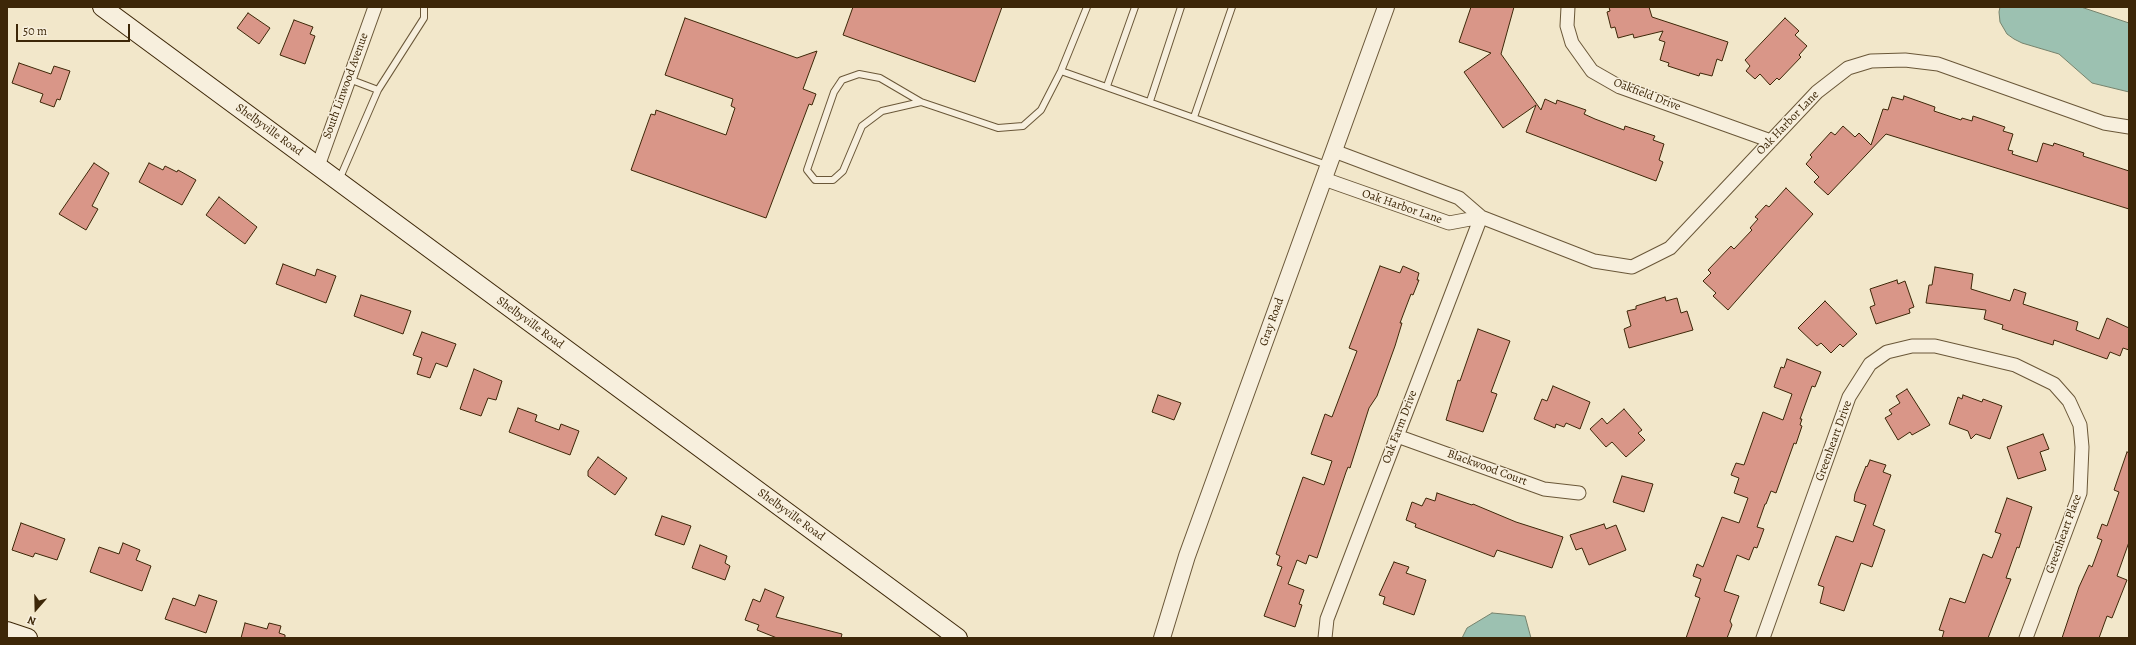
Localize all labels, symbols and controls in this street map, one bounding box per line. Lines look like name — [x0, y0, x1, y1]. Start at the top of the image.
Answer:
scale bar — [18, 16, 132, 42]
text: 50 m — [23, 23, 47, 39]
street label: South Linwood Avenue — [320, 31, 372, 141]
street label: Oakfield Drive — [1611, 76, 1683, 114]
street label: Oak Harbor Lane — [1754, 88, 1822, 158]
street label: Shelbyville Road — [233, 101, 305, 159]
street label: Oak Harbor Lane — [1360, 187, 1444, 227]
street label: Shelbyville Road — [494, 294, 566, 352]
street label: Gray Road — [1257, 296, 1287, 348]
street label: Oak Farm Drive — [1379, 388, 1421, 466]
street label: Greenheart Drive — [1813, 399, 1855, 483]
street label: Blackwood Court — [1445, 447, 1529, 489]
street label: Shelbyville Road — [755, 486, 827, 544]
street label: Greenheart Place — [2043, 492, 2085, 576]
north arrow — [16, 589, 56, 629]
text: N — [25, 612, 38, 629]

